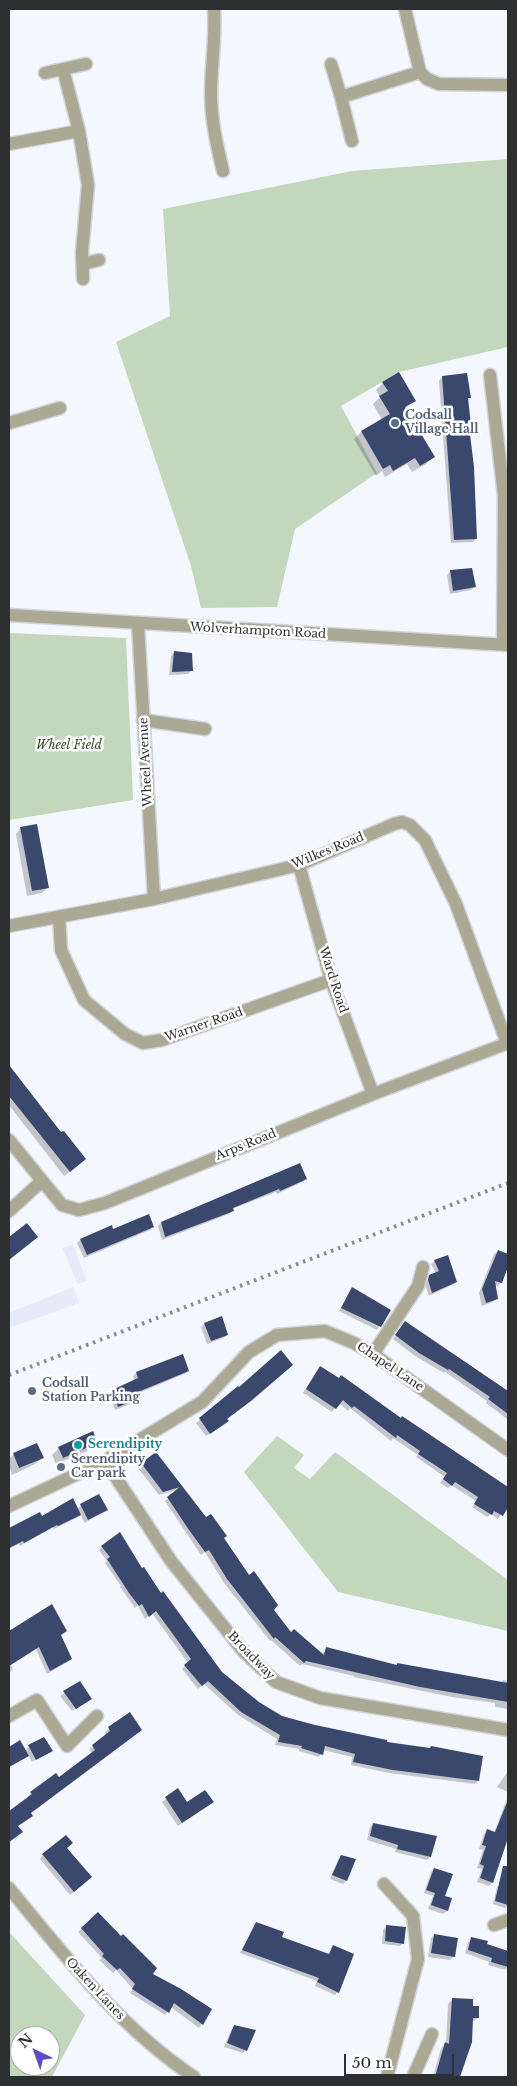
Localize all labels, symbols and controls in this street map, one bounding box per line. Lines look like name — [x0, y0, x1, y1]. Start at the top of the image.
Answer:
place label: Codsall Village Hall — [405, 409, 478, 437]
marker: Codsall Village Hall — [389, 417, 401, 429]
street label: Wolverhampton Road — [189, 620, 327, 642]
street label: Wheel Avenue — [136, 717, 156, 807]
park label: Wheel Field — [36, 739, 102, 753]
street label: Wilkes Road — [290, 830, 366, 872]
street label: Ward Road — [316, 945, 350, 1015]
street label: Warner Road — [163, 1005, 245, 1045]
street label: Arps Road — [214, 1126, 278, 1164]
street label: Chapel Lane — [354, 1339, 426, 1395]
place label: Codsall Station Parking — [42, 1377, 140, 1405]
marker: Codsall Station Parking — [26, 1385, 38, 1397]
place label: Serendipity — [88, 1438, 162, 1452]
marker: Serendipity — [72, 1439, 84, 1451]
place label: Serendipity Car park — [71, 1453, 145, 1481]
marker: Serendipity Car park — [55, 1461, 67, 1473]
street label: Broadway — [224, 1629, 278, 1683]
street label: Oaken Lanes — [63, 1955, 127, 2023]
north arrow — [10, 2026, 60, 2076]
text: N — [15, 2030, 37, 2052]
scale bar — [347, 2044, 457, 2076]
text: 50 m — [352, 2053, 392, 2072]

